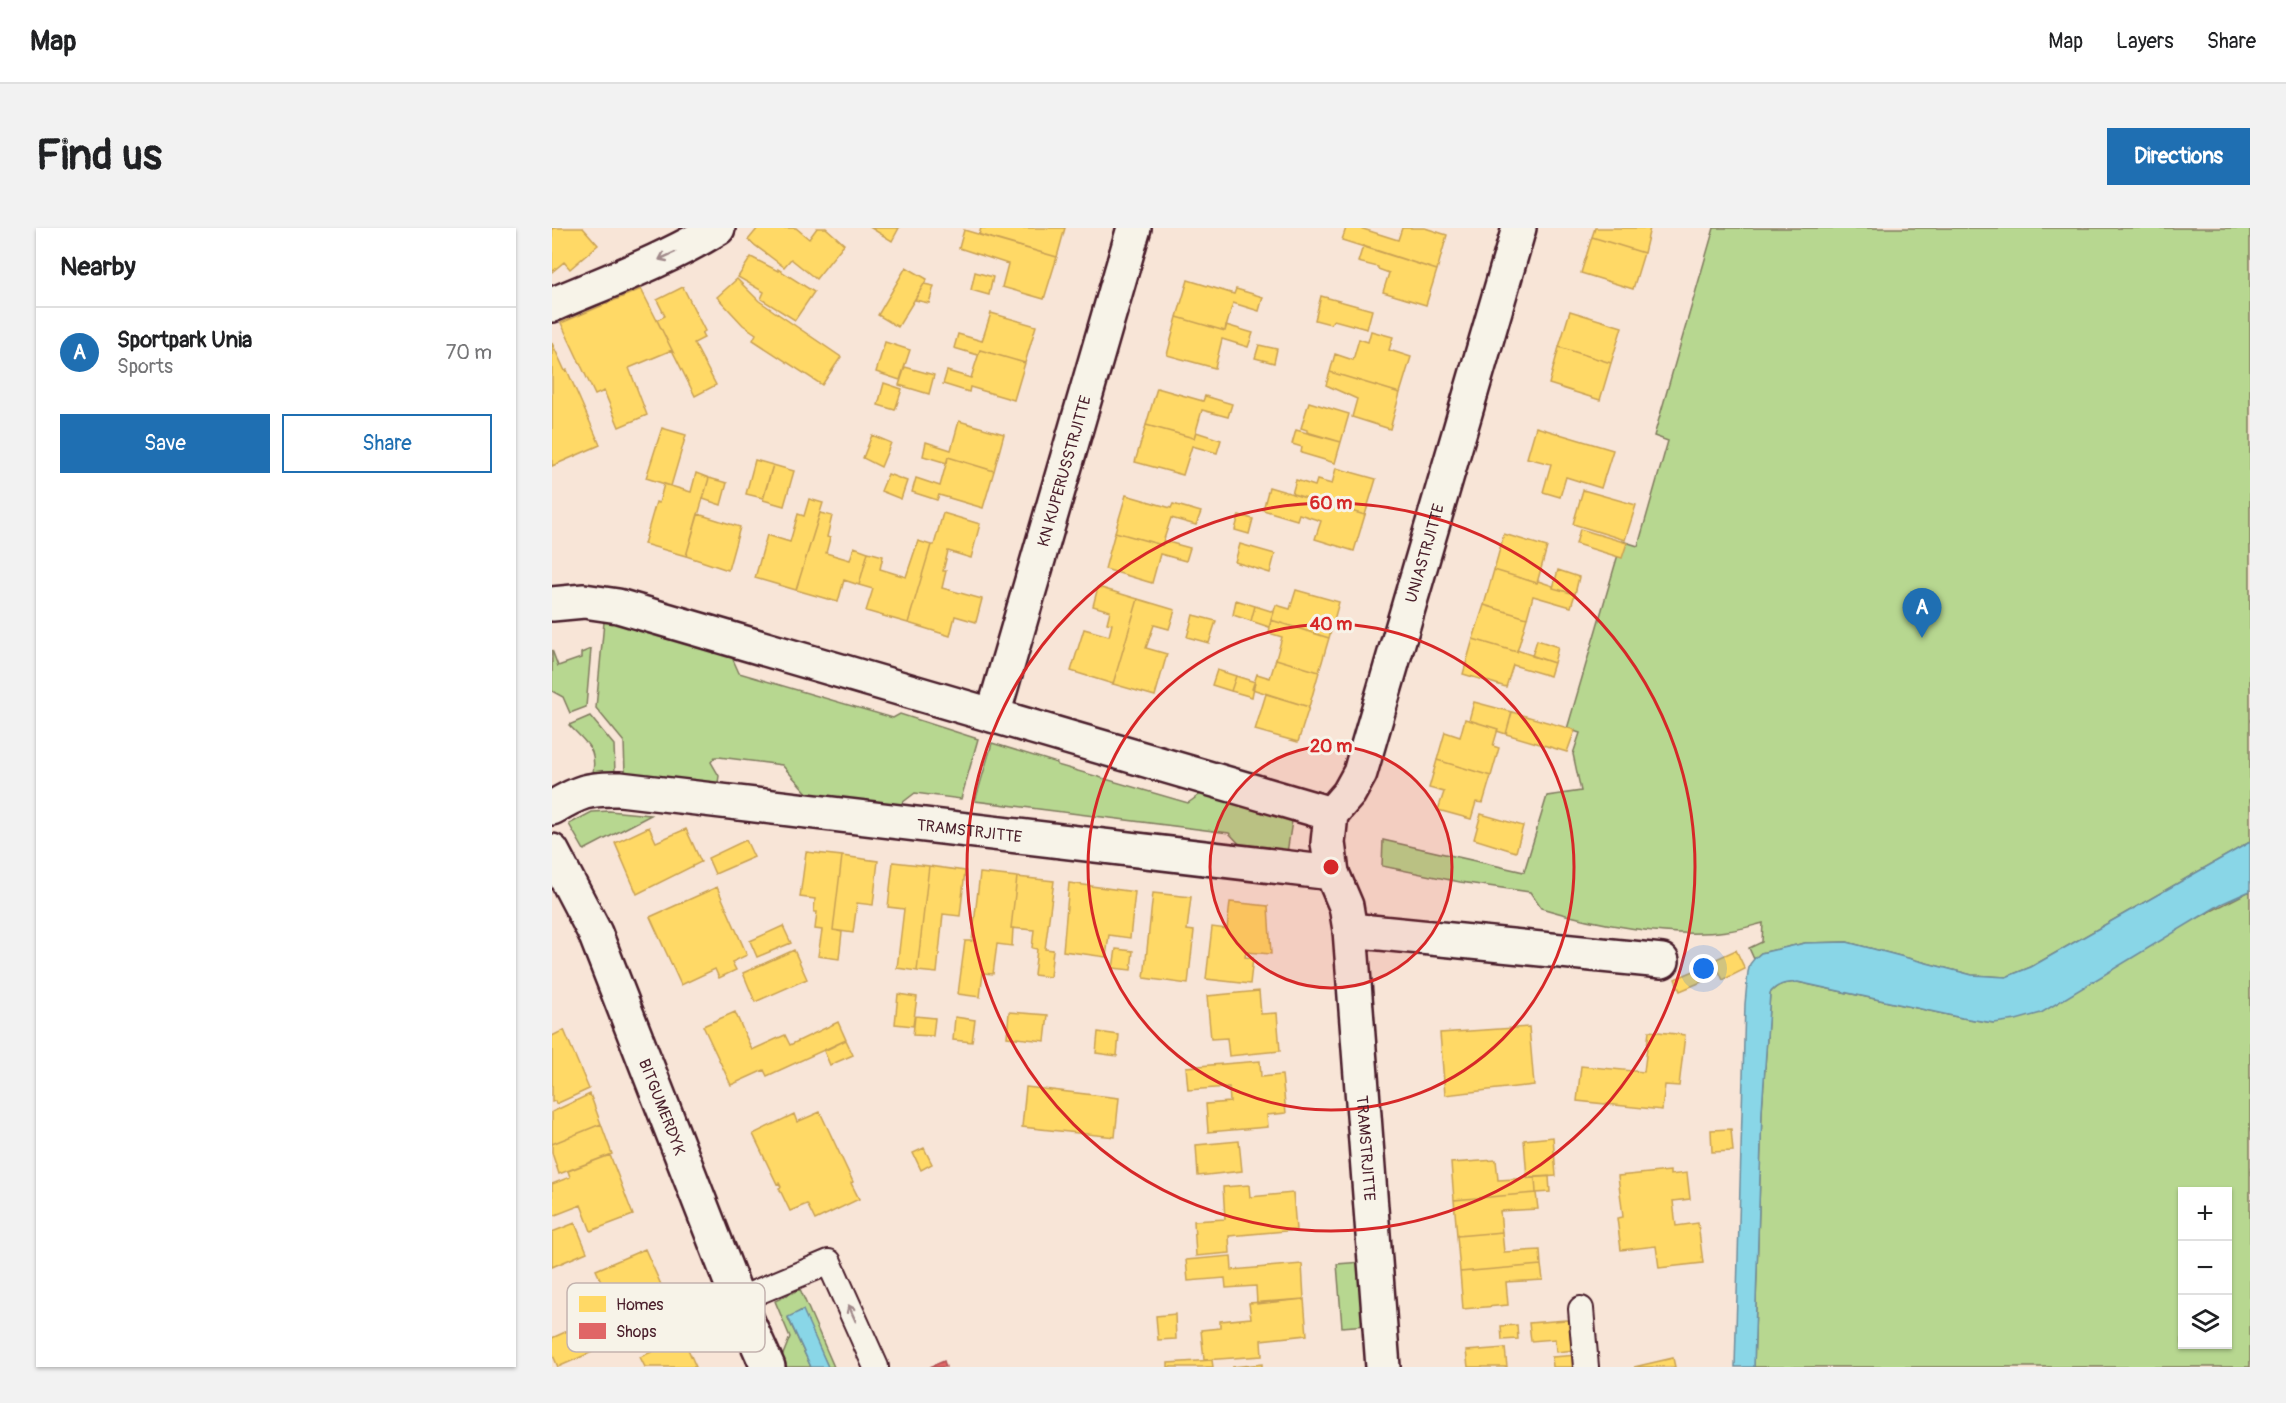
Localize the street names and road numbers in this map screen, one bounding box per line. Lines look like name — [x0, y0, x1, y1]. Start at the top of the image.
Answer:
street label: KN KUPERUSSTRJITTE — [1033, 393, 1096, 549]
street label: UNIASTRJITTE — [1401, 502, 1449, 605]
street label: TRAMSTRJITTE — [916, 815, 1023, 847]
street label: BITGUMERDYK — [634, 1056, 690, 1158]
street label: TRAMSTRJITTE — [1352, 1095, 1379, 1202]

